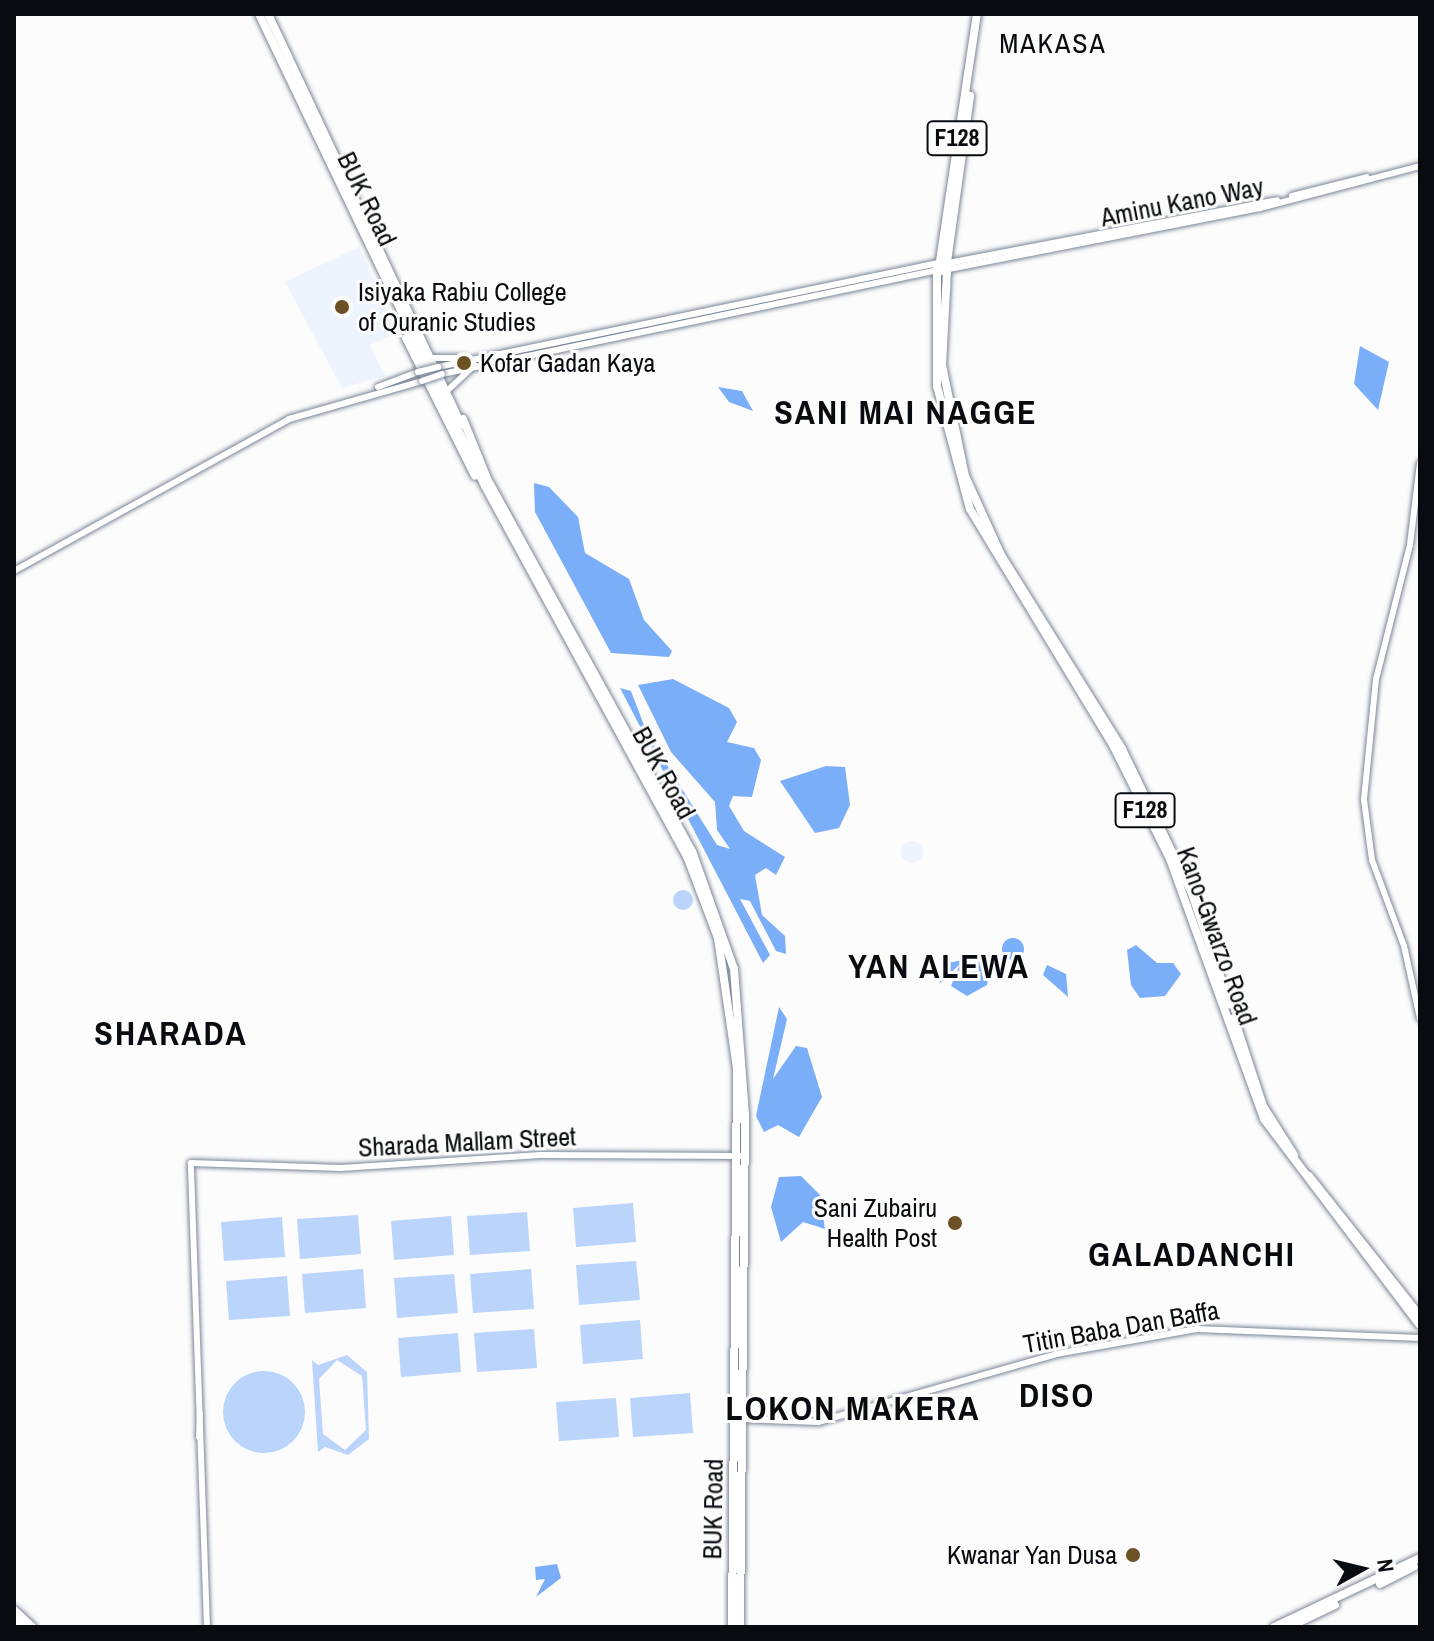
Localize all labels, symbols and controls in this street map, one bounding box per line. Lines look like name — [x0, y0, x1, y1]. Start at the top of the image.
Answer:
district label: MAKASA — [999, 26, 1107, 60]
road number: F128 — [925, 118, 989, 158]
street label: BUK Road — [331, 147, 403, 251]
street label: Aminu Kano Way — [1098, 171, 1266, 233]
place label: Isiyaka Rabiu College of Quranic Studies — [358, 276, 567, 338]
marker: Isiyaka Rabiu College of Quranic Studies — [333, 298, 351, 316]
place label: Kofar Gadan Kaya — [480, 347, 655, 379]
marker: Kofar Gadan Kaya — [455, 354, 473, 372]
district label: SANI MAI NAGGE — [774, 393, 1038, 433]
street label: BUK Road — [626, 721, 702, 825]
road number: F128 — [1113, 790, 1177, 830]
street label: Kano-Gwarzo Road — [1170, 843, 1264, 1029]
district label: YAN ALEWA — [848, 947, 1030, 987]
district label: SHARADA — [94, 1014, 248, 1054]
street label: Sharada Mallam Street — [357, 1121, 577, 1163]
place label: Sani Zubairu Health Post — [814, 1192, 937, 1254]
marker: Sani Zubairu Health Post — [944, 1212, 966, 1234]
district label: GALADANCHI — [1088, 1235, 1296, 1275]
street label: Titin Baba Dan Baffa — [1021, 1294, 1221, 1360]
district label: DISO — [1019, 1376, 1095, 1416]
district label: LOKON MAKERA — [726, 1389, 980, 1429]
street label: BUK Road — [697, 1458, 729, 1560]
north arrow — [1322, 1529, 1402, 1609]
place label: Kwanar Yan Dusa — [947, 1539, 1117, 1571]
marker: Kwanar Yan Dusa — [1124, 1546, 1142, 1564]
text: N — [1370, 1557, 1402, 1574]

